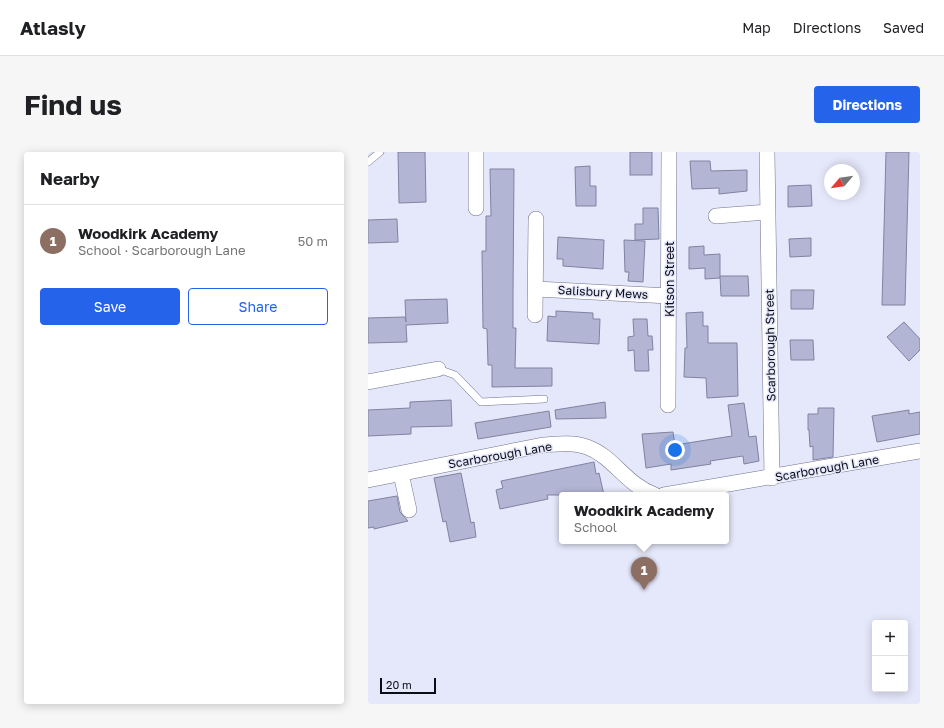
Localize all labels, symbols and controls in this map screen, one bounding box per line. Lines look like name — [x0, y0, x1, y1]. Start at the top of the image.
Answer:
text: Atlasly — [20, 16, 86, 39]
text: Map — [742, 19, 771, 36]
text: Directions — [793, 19, 861, 36]
text: Saved — [883, 19, 924, 36]
button: Directions — [814, 86, 920, 123]
text: Find us — [24, 88, 122, 121]
north arrow — [824, 164, 860, 200]
text: Nearby — [40, 168, 100, 189]
text: Woodkirk Academy — [78, 224, 218, 242]
text: 1 — [50, 233, 56, 249]
text: 50 m — [298, 233, 328, 249]
street label: Kitson Street — [662, 241, 677, 317]
text: School · Scarborough Lane — [78, 242, 245, 258]
street label: Salisbury Mews — [557, 282, 649, 302]
button: Save — [40, 288, 180, 325]
button: Share — [188, 288, 328, 325]
street label: Scarborough Street — [762, 288, 778, 401]
street label: Scarborough Lane — [447, 438, 553, 472]
your location — [665, 440, 685, 460]
street label: Scarborough Lane — [774, 451, 880, 485]
popup — [559, 492, 729, 544]
text: Woodkirk Academy — [574, 501, 714, 519]
text: School — [574, 519, 617, 535]
pin: 1 — [631, 557, 657, 590]
map controls — [872, 620, 908, 692]
button: + — [872, 620, 908, 656]
button: − — [872, 656, 908, 692]
scale bar — [380, 676, 436, 695]
text: 20 m — [386, 678, 412, 691]

